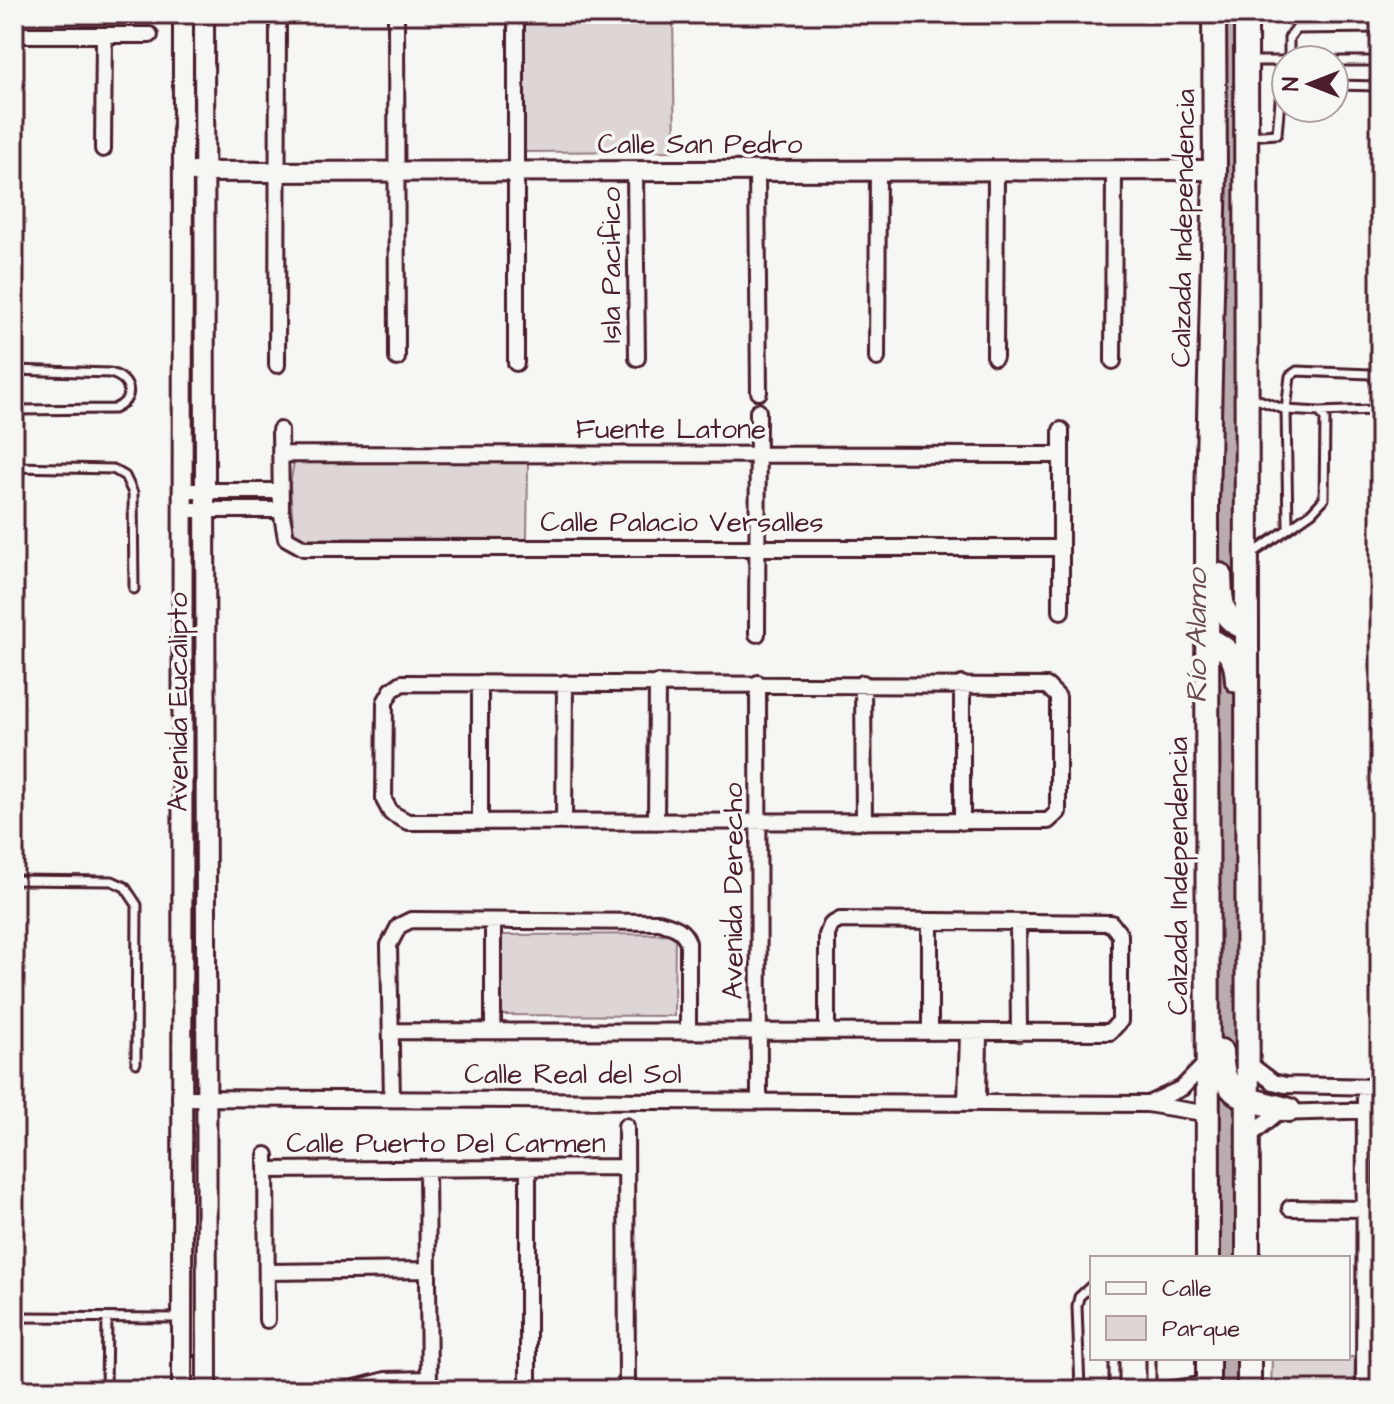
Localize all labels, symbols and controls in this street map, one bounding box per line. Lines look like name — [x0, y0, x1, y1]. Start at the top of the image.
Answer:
north arrow — [1270, 44, 1350, 124]
text: N — [1276, 77, 1307, 91]
street label: Calzada Independencia — [1162, 88, 1205, 368]
street label: Calle San Pedro — [597, 125, 803, 164]
street label: Isla Pacifico — [592, 186, 631, 343]
street label: Fuente Latone — [576, 410, 766, 449]
street label: Calle Palacio Versalles — [540, 503, 824, 542]
water label: Río Alamo — [1176, 567, 1218, 703]
street label: Avenida Eucalipto — [159, 592, 198, 812]
street label: Calzada Independencia — [1159, 737, 1198, 1015]
street label: Avenida Derecho — [714, 782, 753, 999]
street label: Calle Real del Sol — [464, 1055, 682, 1094]
street label: Calle Puerto Del Carmen — [286, 1124, 606, 1163]
legend — [1090, 1256, 1350, 1360]
text: Calle — [1162, 1272, 1212, 1306]
text: Parque — [1162, 1312, 1240, 1346]

